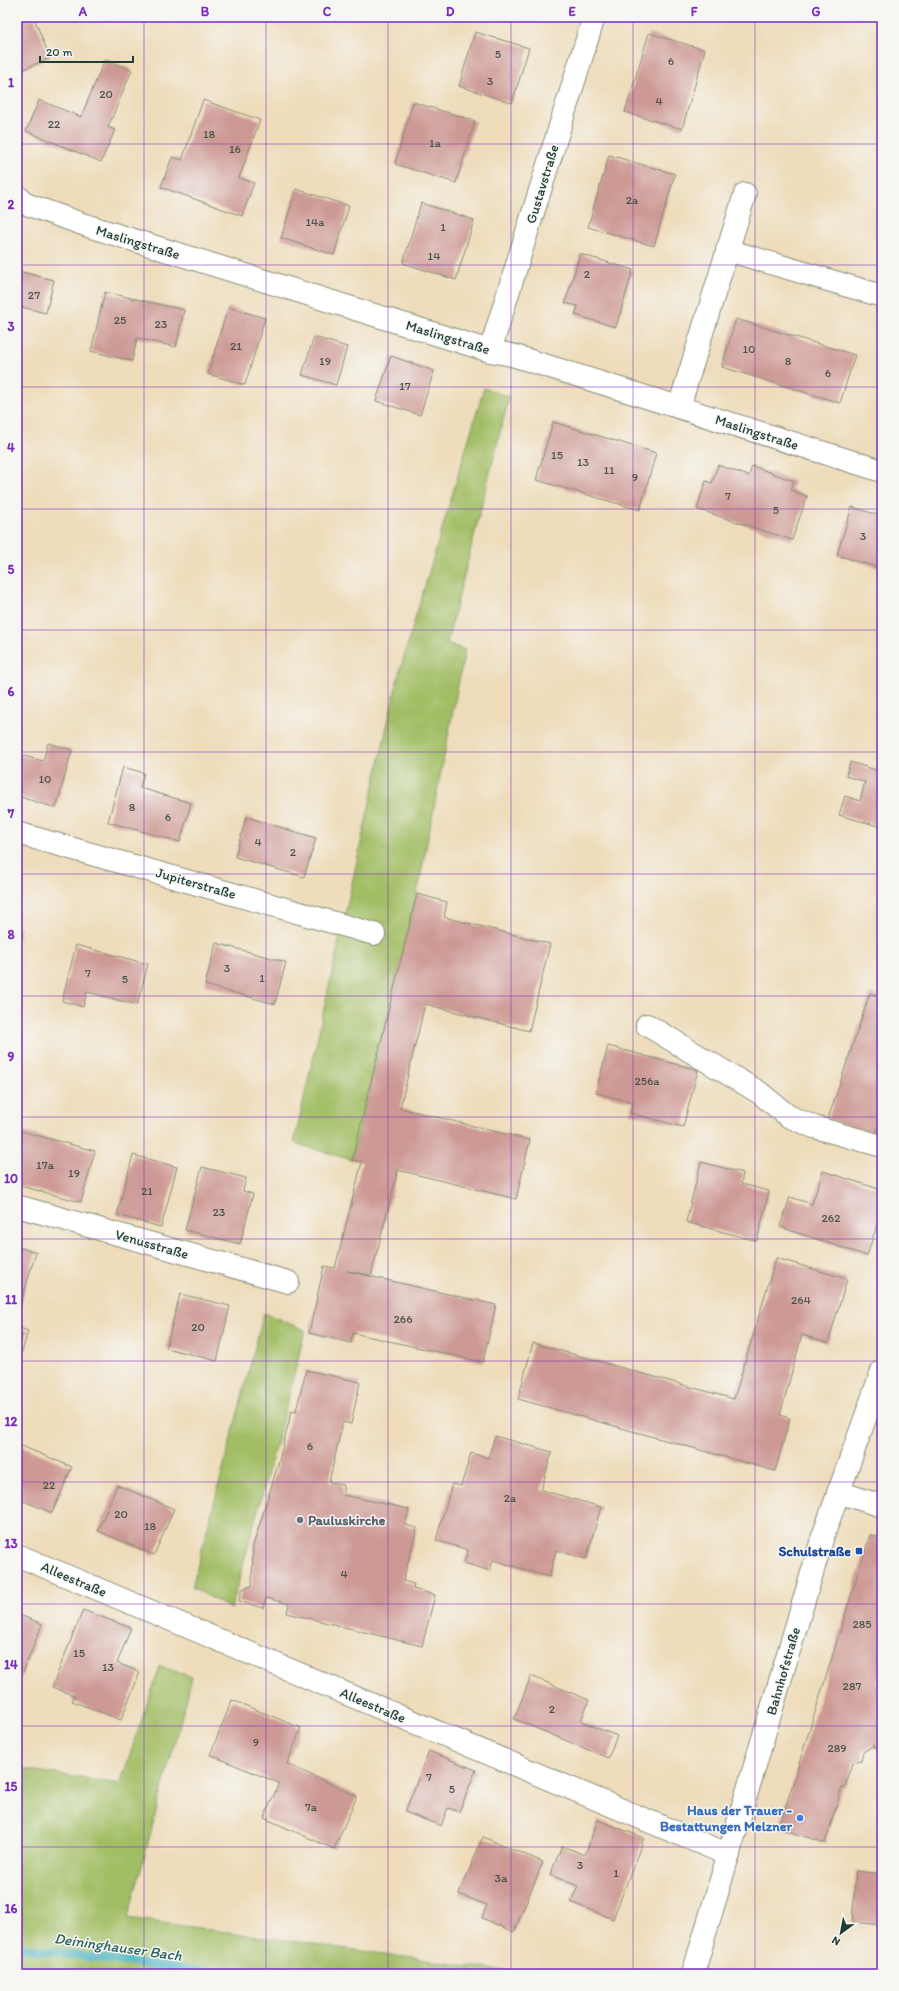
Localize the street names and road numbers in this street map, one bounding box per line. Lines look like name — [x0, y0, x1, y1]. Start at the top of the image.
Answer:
street label: Gustavstraße — [522, 142, 563, 226]
street label: Maslingstraße — [94, 222, 182, 263]
street label: Maslingstraße — [404, 317, 492, 358]
street label: Maslingstraße — [713, 411, 801, 454]
street label: Jupiterstraße — [154, 864, 238, 903]
street label: Venusstraße — [113, 1226, 191, 1263]
street label: Alleestraße — [38, 1558, 109, 1601]
street label: Bahnhofstraße — [763, 1625, 804, 1717]
street label: Alleestraße — [337, 1684, 408, 1727]

